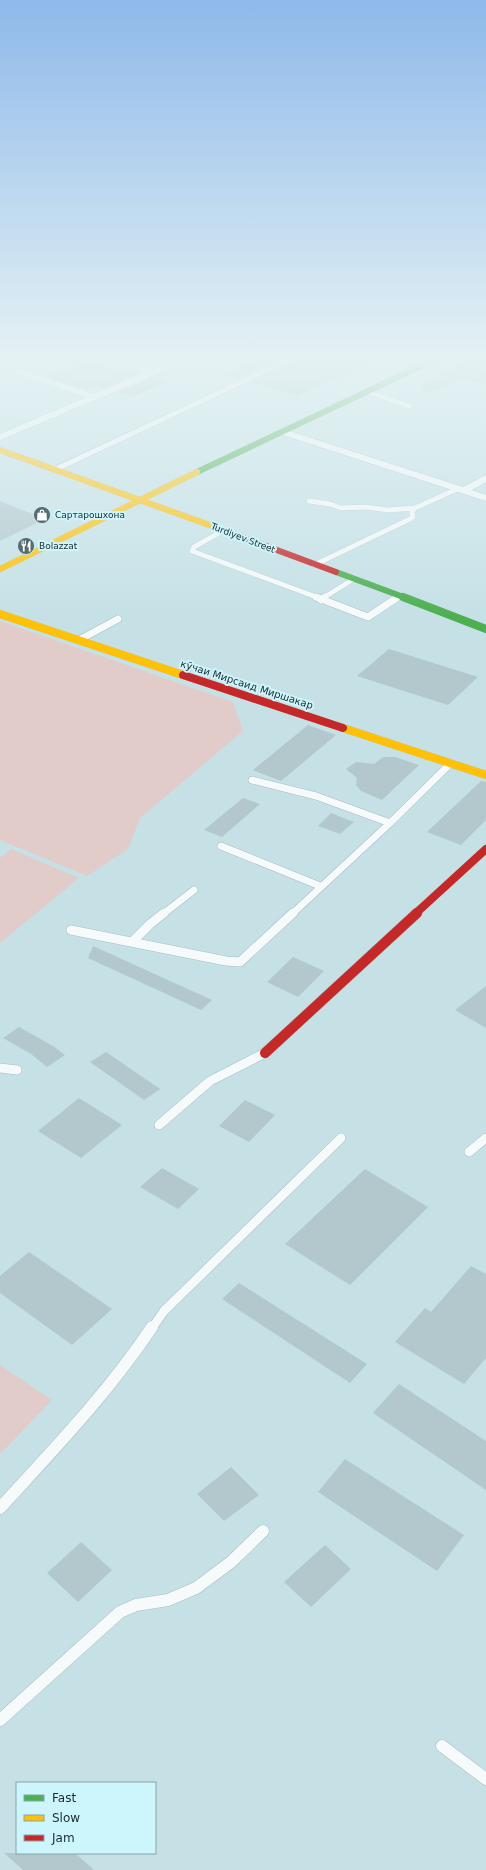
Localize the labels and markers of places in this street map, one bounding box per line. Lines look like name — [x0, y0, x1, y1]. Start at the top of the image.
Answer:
shop icon: Сартарошхона — [32, 505, 52, 525]
place label: Сартарошхона — [55, 510, 125, 520]
restaurant icon: Bolazzat — [16, 536, 36, 556]
place label: Bolazzat — [39, 541, 78, 551]

